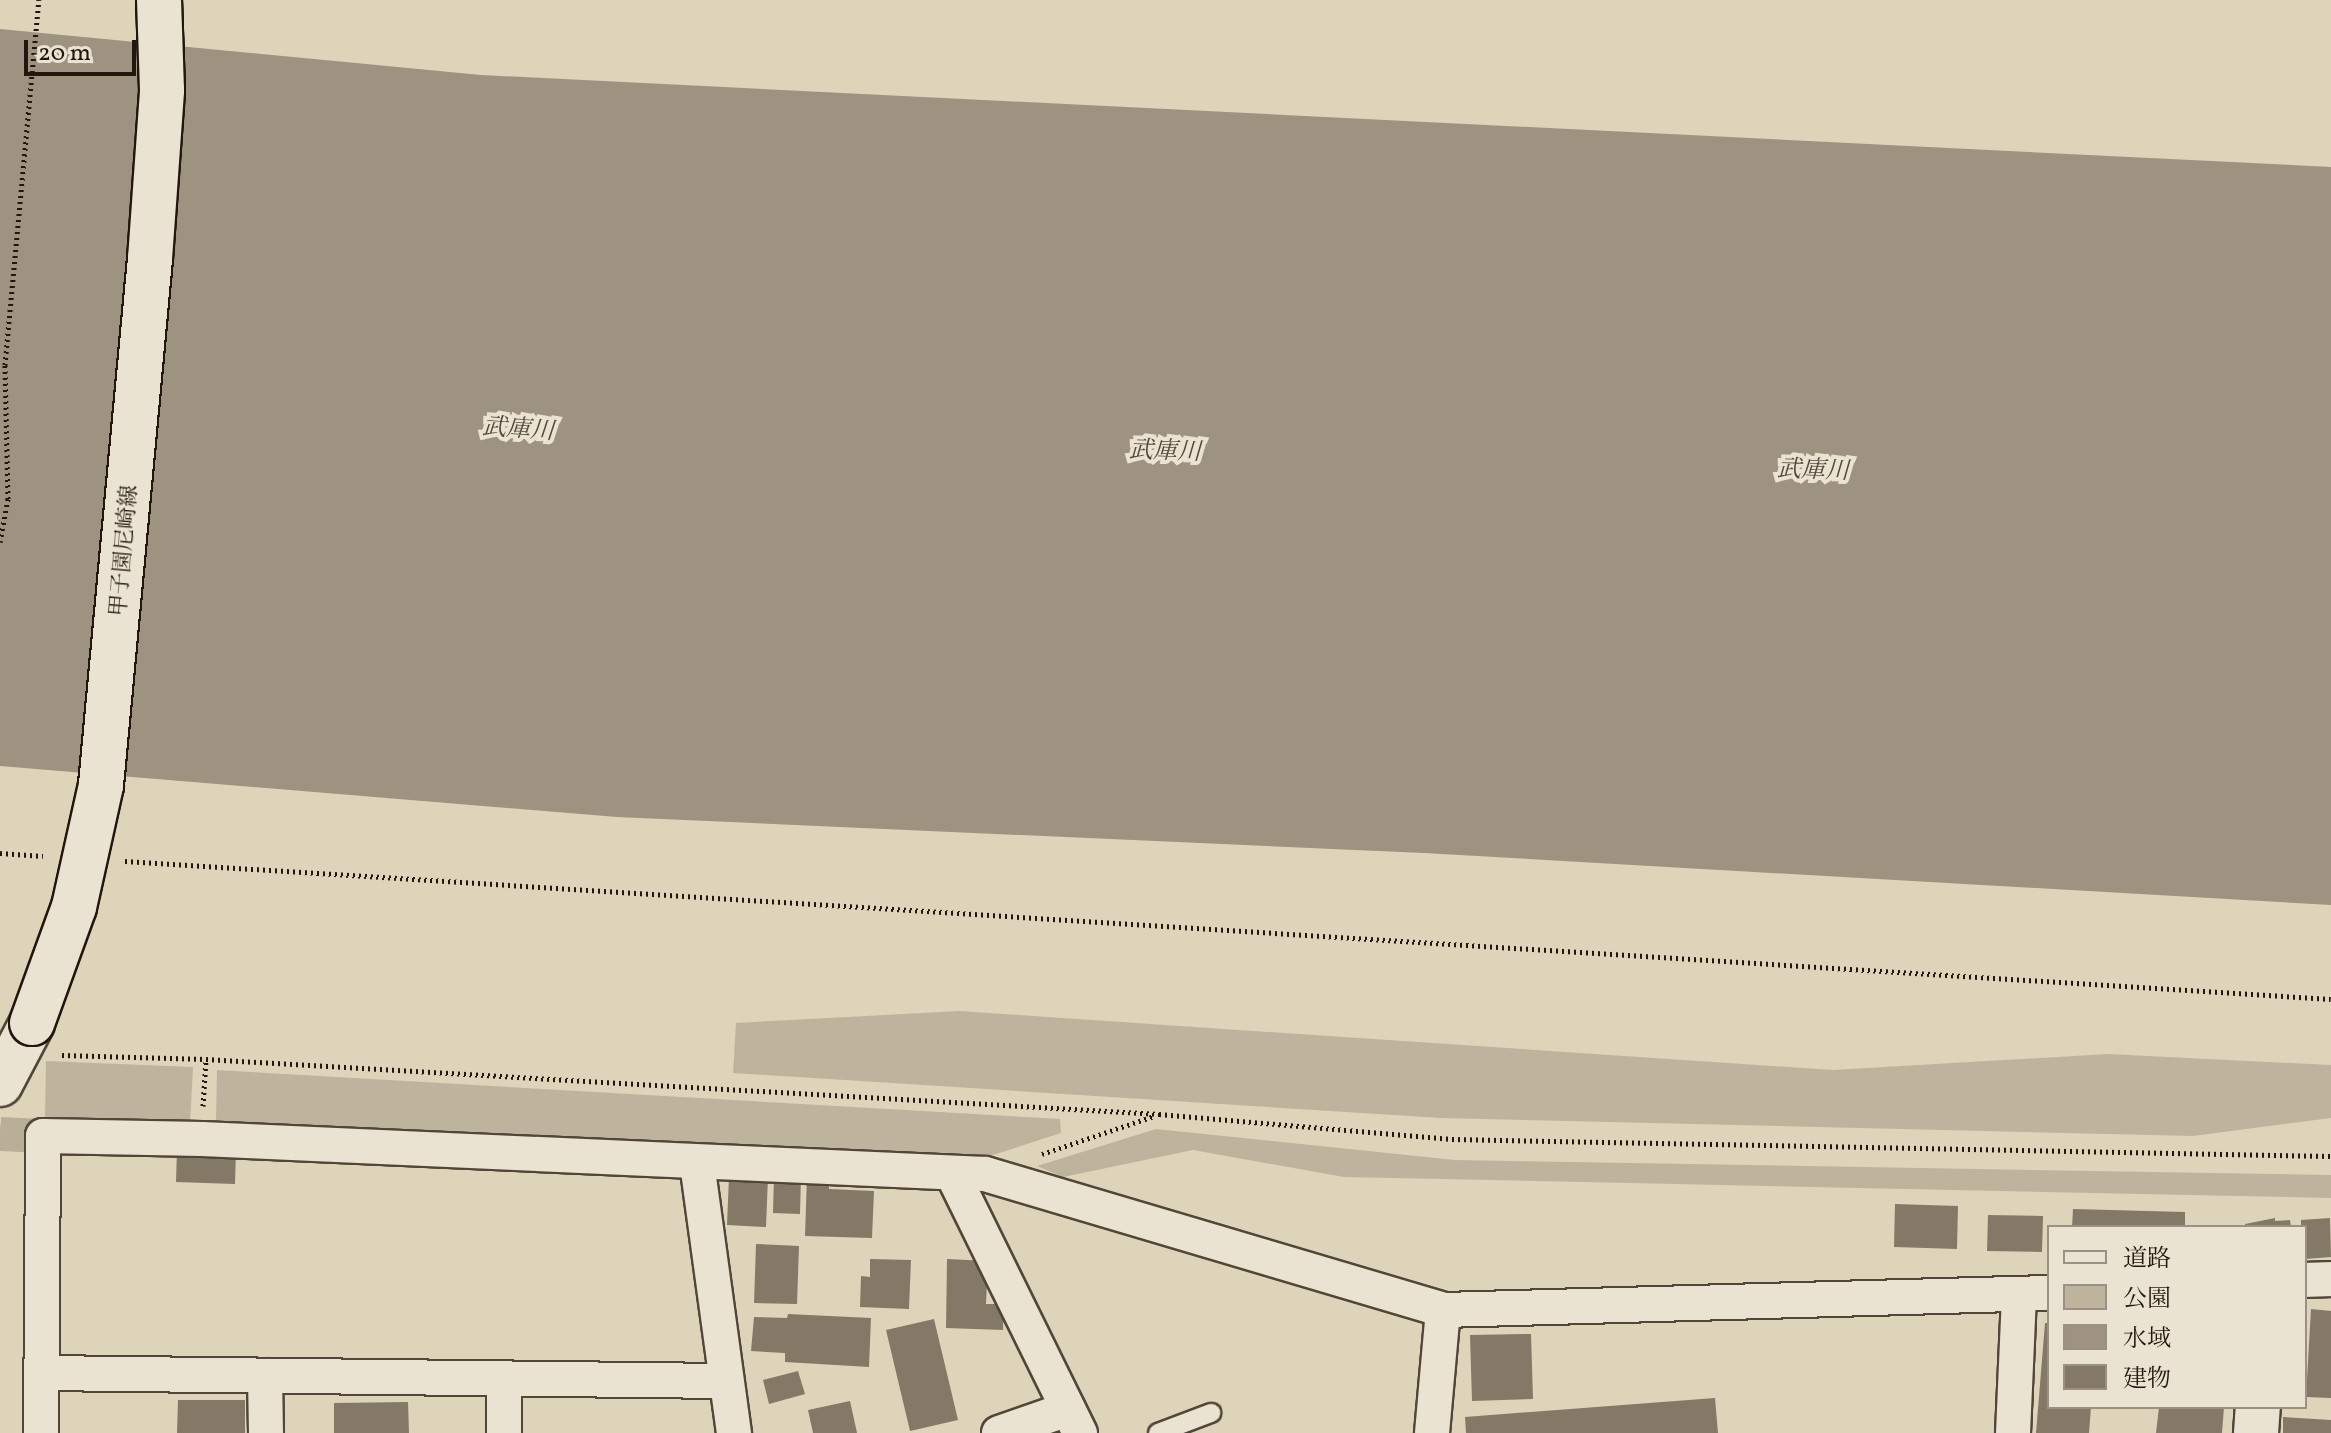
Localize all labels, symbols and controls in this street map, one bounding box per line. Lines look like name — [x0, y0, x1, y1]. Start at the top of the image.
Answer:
scale bar — [28, 24, 140, 74]
text: 20 m — [38, 37, 91, 71]
water label: 武庫川 — [481, 414, 555, 448]
water label: 武庫川 — [1129, 437, 1201, 469]
water label: 武庫川 — [1777, 456, 1849, 488]
street label: 甲子園尼崎線 — [106, 484, 144, 618]
legend — [2047, 1225, 2307, 1409]
text: 道路 — [2123, 1243, 2171, 1277]
text: 公園 — [2123, 1283, 2171, 1317]
text: 水域 — [2123, 1323, 2171, 1357]
text: 建物 — [2123, 1363, 2171, 1397]

